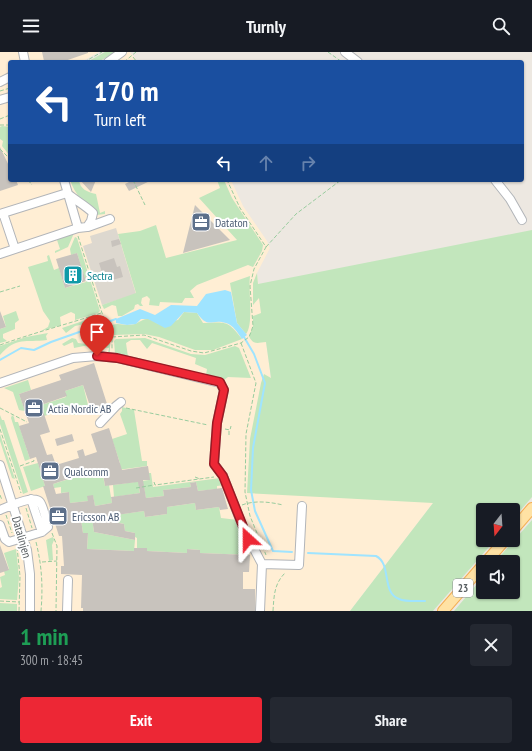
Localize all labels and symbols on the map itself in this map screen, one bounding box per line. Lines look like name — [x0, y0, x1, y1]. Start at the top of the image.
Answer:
office icon: Dataton — [190, 211, 212, 233]
place label: Dataton — [215, 215, 248, 230]
building icon: Sectra — [62, 264, 84, 286]
place label: Sectra — [87, 268, 113, 283]
pin — [80, 315, 114, 356]
office icon: Actia Nordic AB — [23, 397, 45, 419]
place label: Actia Nordic AB — [48, 401, 112, 416]
office icon: Qualcomm — [39, 460, 61, 482]
place label: Qualcomm — [64, 464, 108, 479]
north arrow — [476, 503, 520, 547]
office icon: Ericsson AB — [47, 505, 69, 527]
place label: Ericsson AB — [72, 509, 120, 524]
street label: Datalinjen — [9, 514, 35, 560]
position arrow — [227, 518, 269, 560]
road number: 23 — [453, 579, 473, 597]

